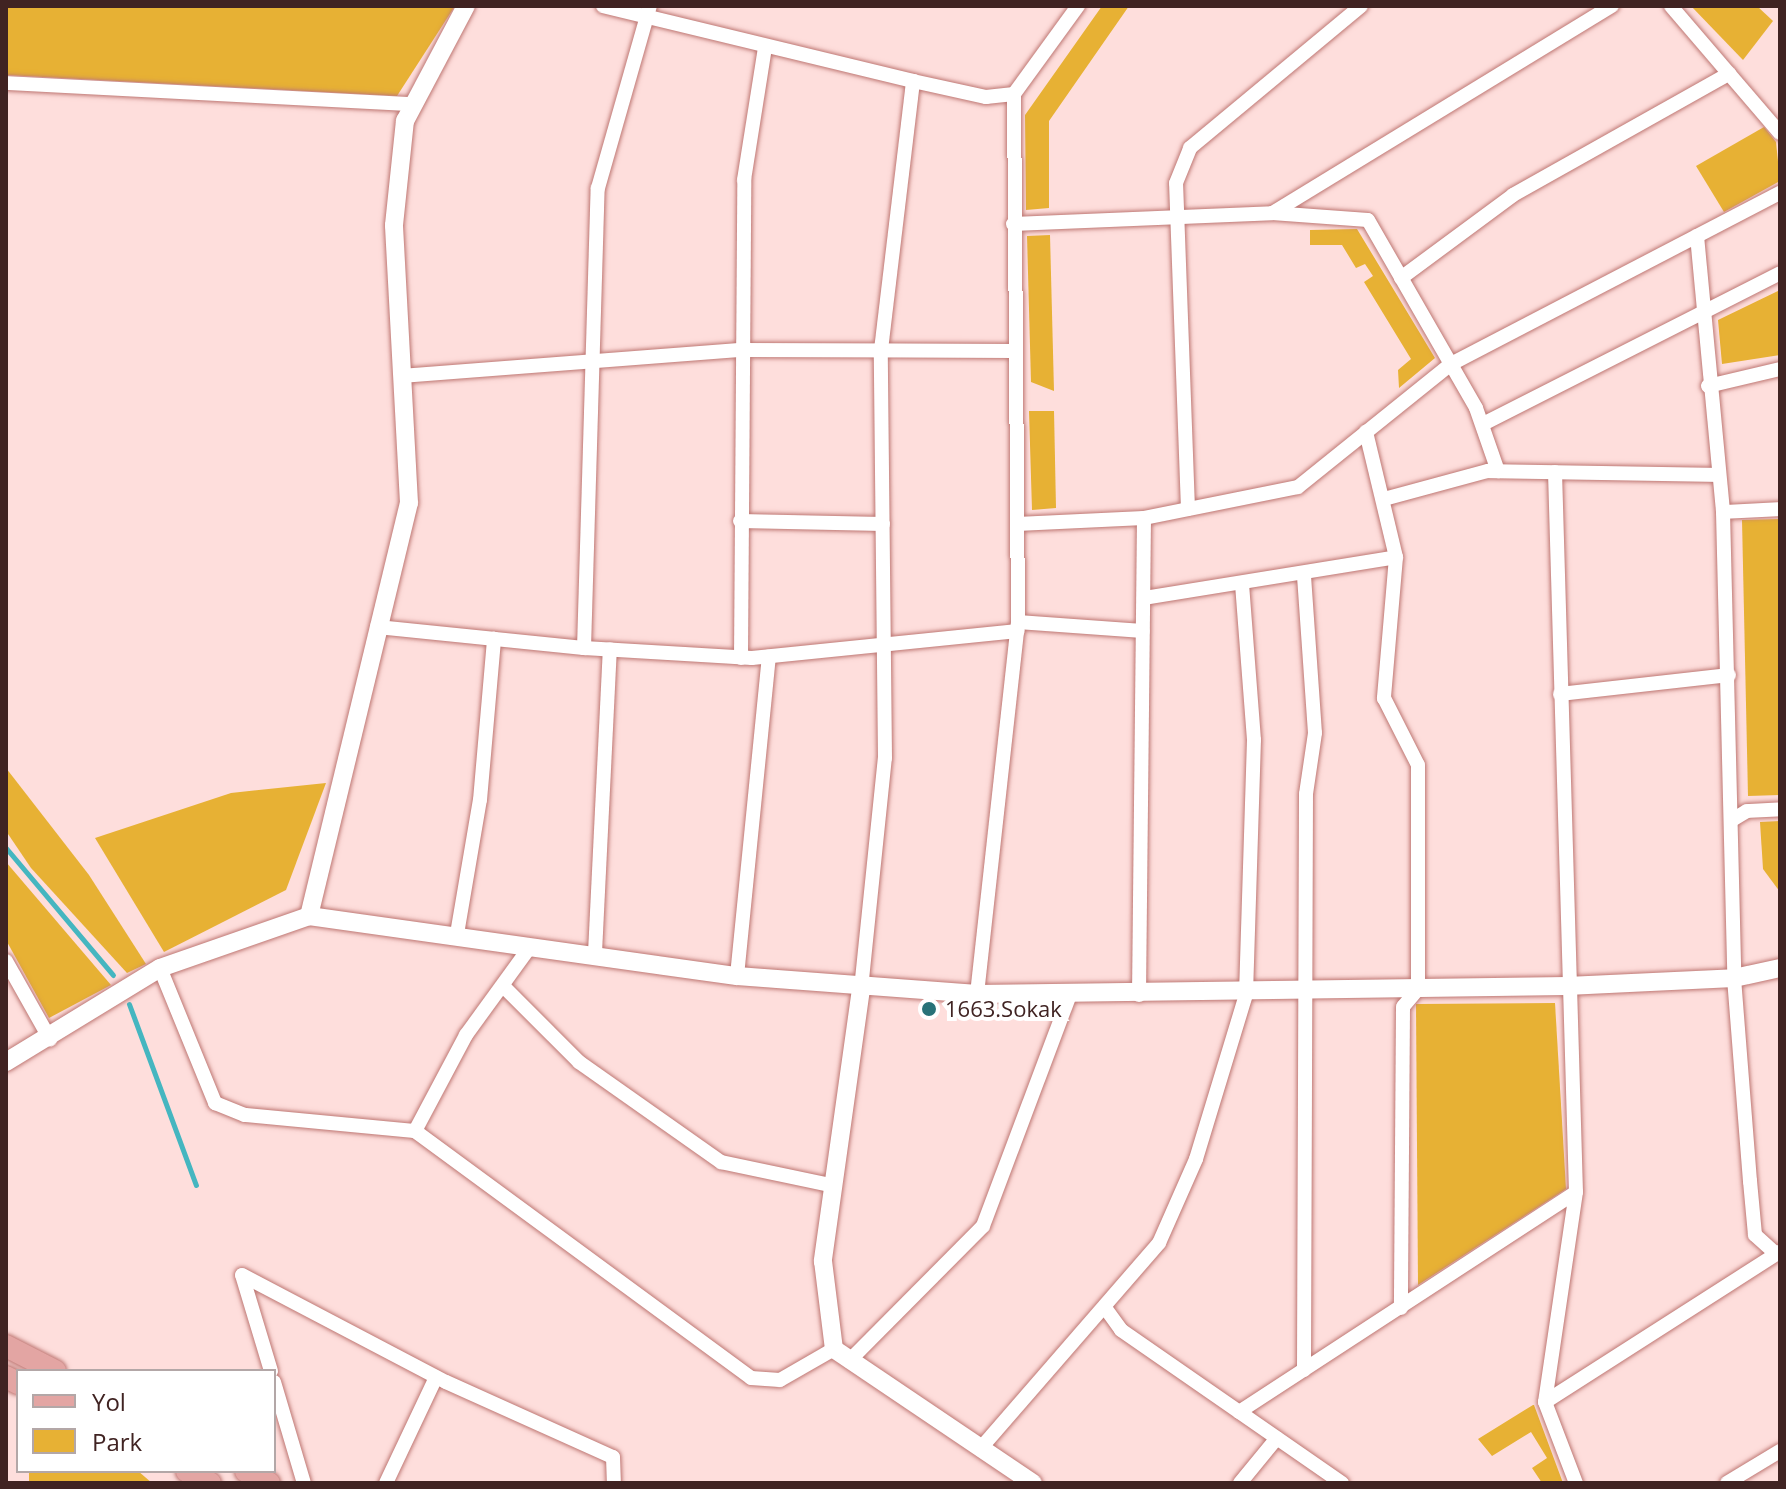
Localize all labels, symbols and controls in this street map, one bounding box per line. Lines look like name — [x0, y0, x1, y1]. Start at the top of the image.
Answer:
place label: 1663.Sokak — [945, 996, 1062, 1022]
marker: 1663.Sokak — [920, 1000, 938, 1018]
legend — [16, 1369, 276, 1473]
text: Yol — [92, 1385, 126, 1418]
text: Park — [92, 1425, 142, 1458]

